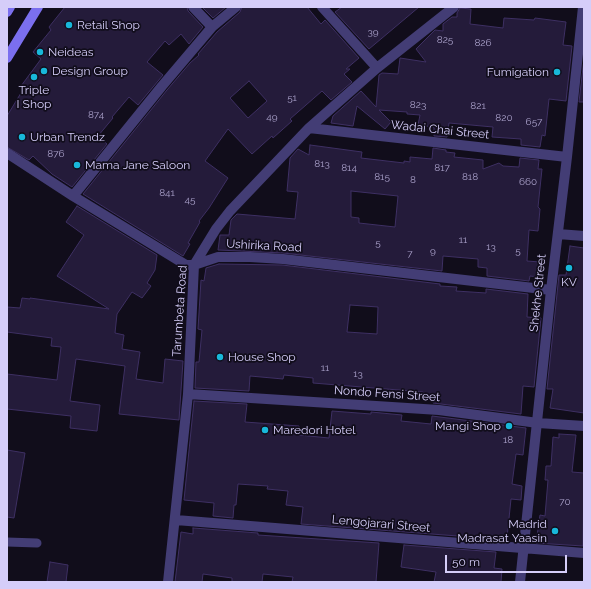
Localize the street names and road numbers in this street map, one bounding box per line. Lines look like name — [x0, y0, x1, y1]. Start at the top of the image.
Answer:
street label: Wadai Chai Street — [390, 118, 490, 142]
street label: Ushirika Road — [226, 237, 302, 255]
street label: Shekhe Street — [527, 253, 549, 333]
street label: Tarumbeta Road — [170, 265, 190, 357]
street label: Nondo Fensi Street — [333, 383, 441, 405]
street label: Lengojarari Street — [331, 513, 431, 535]

